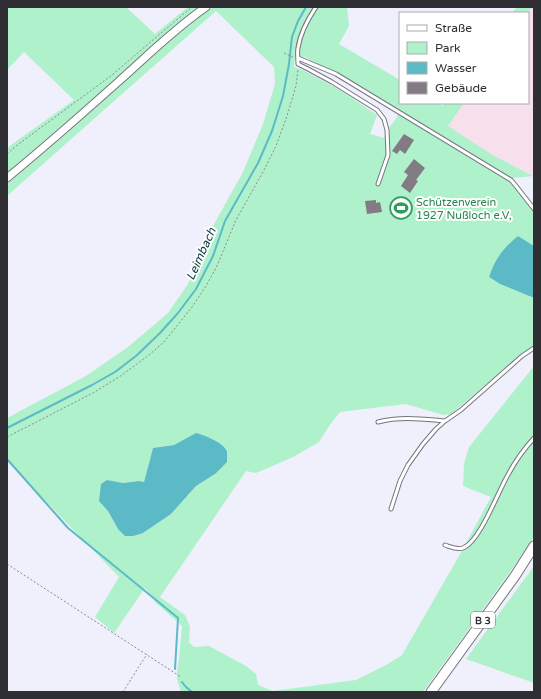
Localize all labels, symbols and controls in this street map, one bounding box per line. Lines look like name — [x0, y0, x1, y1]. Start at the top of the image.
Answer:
legend — [399, 12, 529, 104]
text: Straße — [435, 21, 472, 35]
text: Park — [435, 41, 461, 55]
text: Wasser — [435, 61, 477, 75]
text: Gebäude — [435, 81, 487, 95]
sports icon: Schützenverein 1927 Nußloch e.V, — [388, 195, 414, 221]
place label: Schützenverein 1927 Nußloch e.V, — [416, 196, 512, 222]
water label: Leimbach — [183, 225, 219, 282]
road number: B 3 — [471, 612, 495, 628]

